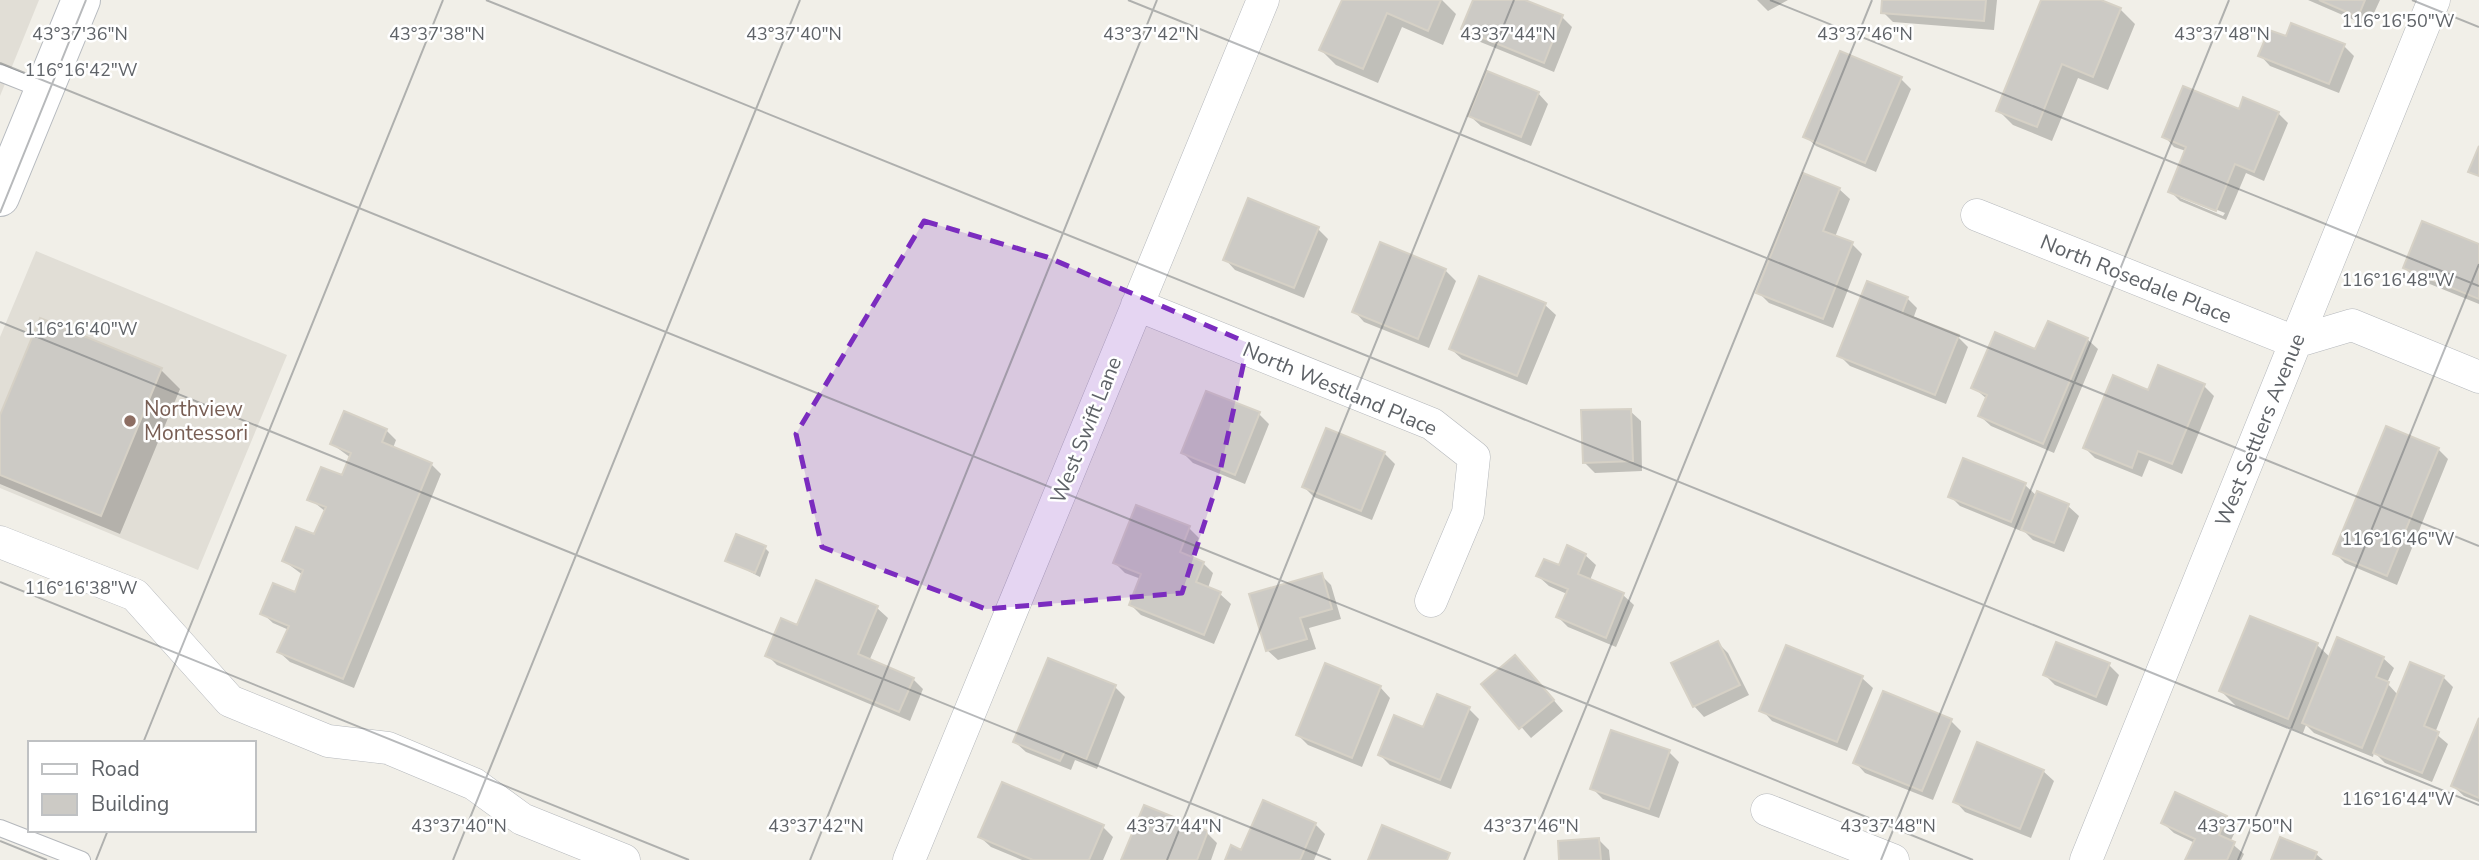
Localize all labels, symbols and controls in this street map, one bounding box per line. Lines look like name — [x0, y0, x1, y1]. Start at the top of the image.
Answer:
text: 116°16'50"W — [2341, 9, 2455, 33]
text: 43°37'36"N — [32, 22, 128, 46]
text: 43°37'38"N — [389, 22, 485, 46]
text: 43°37'40"N — [746, 22, 842, 46]
text: 43°37'42"N — [1103, 22, 1199, 46]
text: 43°37'44"N — [1460, 22, 1556, 46]
text: 43°37'46"N — [1817, 22, 1913, 46]
text: 43°37'48"N — [2174, 22, 2270, 46]
text: 116°16'42"W — [24, 58, 138, 82]
street label: North Rosedale Place — [2036, 228, 2236, 330]
text: 116°16'48"W — [2341, 268, 2455, 292]
text: 116°16'40"W — [24, 317, 138, 341]
street label: West Settlers Avenue — [2208, 329, 2312, 531]
street label: North Westland Place — [1239, 335, 1441, 443]
street label: West Swift Lane — [1044, 352, 1128, 508]
place label: Northview Montessori — [144, 395, 248, 447]
marker: Northview Montessori — [122, 413, 138, 429]
text: 116°16'46"W — [2341, 527, 2455, 551]
text: 116°16'38"W — [24, 576, 138, 600]
legend — [28, 741, 256, 832]
text: Road — [91, 755, 140, 783]
text: 116°16'44"W — [2341, 787, 2455, 811]
text: Building — [91, 790, 169, 818]
text: 43°37'40"N — [411, 814, 507, 838]
text: 43°37'42"N — [768, 814, 864, 838]
text: 43°37'44"N — [1126, 814, 1222, 838]
text: 43°37'46"N — [1483, 814, 1579, 838]
text: 43°37'48"N — [1840, 814, 1936, 838]
text: 43°37'50"N — [2197, 814, 2293, 838]

